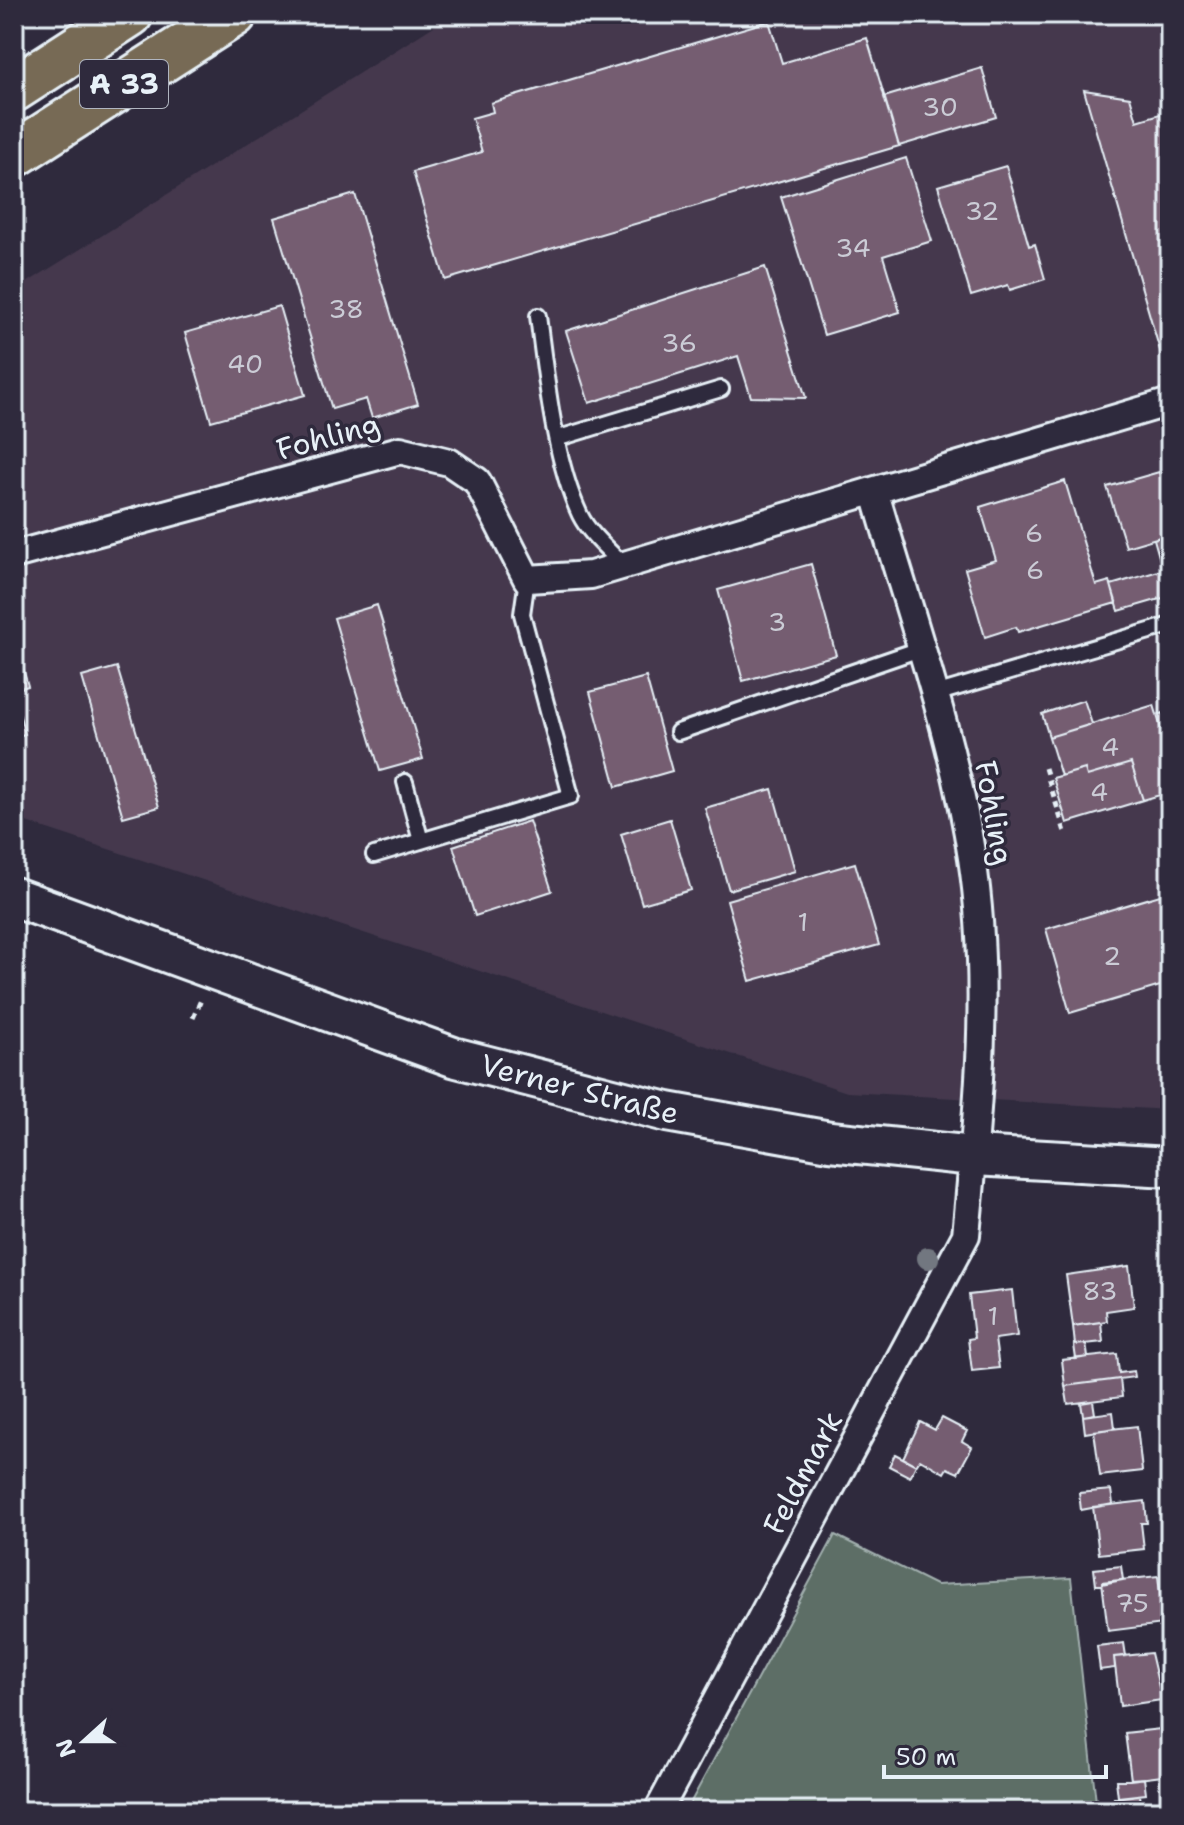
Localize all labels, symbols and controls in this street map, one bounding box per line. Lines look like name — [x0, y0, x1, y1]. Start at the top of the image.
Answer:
road number: A 33 — [80, 60, 168, 108]
house number: 30 — [922, 89, 958, 124]
house number: 32 — [965, 193, 999, 228]
house number: 34 — [835, 230, 871, 265]
house number: 38 — [328, 291, 364, 326]
house number: 36 — [661, 325, 697, 360]
house number: 40 — [227, 346, 263, 381]
street label: Fohling — [272, 403, 384, 470]
house number: 6 — [1025, 515, 1043, 550]
house number: 6 — [1026, 552, 1044, 587]
house number: 3 — [768, 604, 786, 639]
house number: 4 — [1101, 729, 1119, 764]
street label: Fohling — [965, 757, 1024, 868]
house number: 4 — [1090, 774, 1108, 809]
house number: 1 — [798, 904, 808, 939]
house number: 2 — [1103, 938, 1121, 973]
street label: Verner Straße — [476, 1044, 682, 1134]
house number: 83 — [1083, 1273, 1117, 1308]
house number: 1 — [988, 1298, 998, 1333]
street label: Feldmark — [753, 1404, 852, 1542]
house number: 75 — [1115, 1585, 1149, 1620]
north arrow — [44, 1701, 124, 1781]
scale bar — [884, 1729, 1106, 1779]
text: N — [49, 1735, 82, 1761]
text: 50 m — [896, 1741, 956, 1773]

